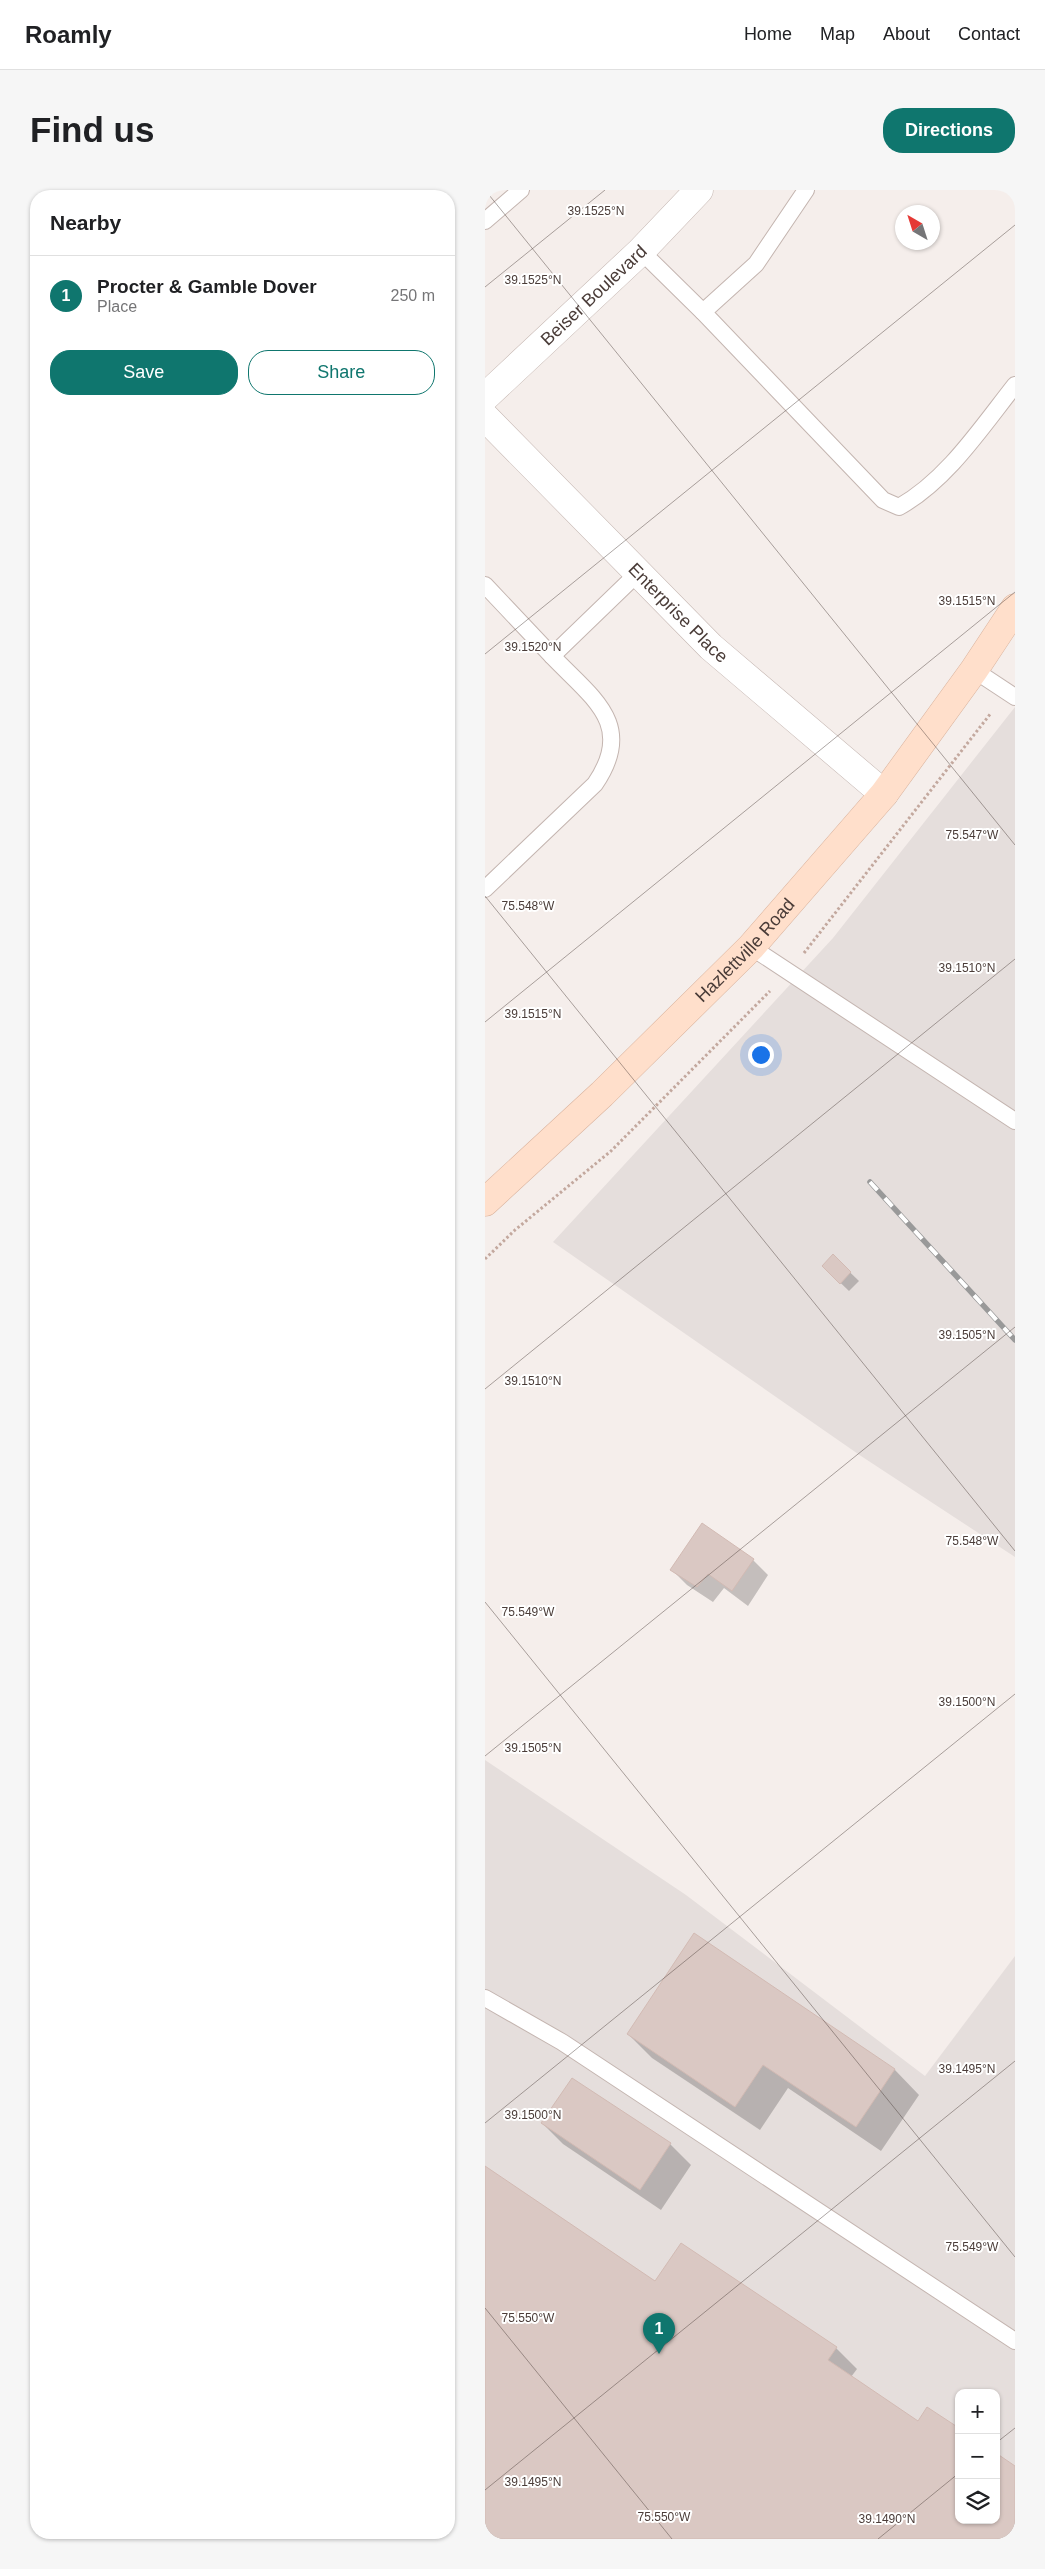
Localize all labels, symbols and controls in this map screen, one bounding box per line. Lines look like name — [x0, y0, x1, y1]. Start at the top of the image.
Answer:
text: Roamly — [25, 21, 112, 48]
text: Home — [744, 24, 792, 44]
text: Map — [820, 24, 855, 44]
text: About — [883, 24, 930, 44]
text: Contact — [958, 24, 1020, 44]
button: Directions — [883, 108, 1015, 153]
text: Find us — [30, 110, 154, 149]
text: 39.1525°N — [568, 204, 624, 218]
north arrow — [895, 205, 940, 250]
text: Nearby — [50, 211, 121, 234]
street label: Beiser Boulevard — [537, 241, 651, 349]
text: 39.1525°N — [505, 273, 561, 287]
text: Procter & Gamble Dover — [97, 276, 317, 297]
text: 1 — [62, 287, 70, 304]
text: 250 m — [391, 287, 435, 304]
text: Place — [97, 298, 137, 315]
button: Save — [50, 350, 238, 395]
button: Share — [248, 350, 435, 395]
street label: Enterprise Place — [624, 559, 732, 667]
text: 39.1515°N — [939, 594, 995, 608]
text: 39.1520°N — [505, 640, 561, 654]
text: 75.547°W — [946, 828, 999, 842]
street label: Hazlettville Road — [691, 894, 799, 1006]
text: 75.548°W — [502, 899, 555, 913]
text: 39.1510°N — [939, 961, 995, 975]
text: 39.1515°N — [505, 1007, 561, 1021]
your location — [748, 1042, 774, 1068]
text: 39.1505°N — [939, 1328, 995, 1342]
text: 39.1510°N — [505, 1374, 561, 1388]
text: 75.548°W — [946, 1534, 999, 1548]
text: 75.549°W — [502, 1605, 555, 1619]
text: 39.1500°N — [939, 1695, 995, 1709]
text: 39.1505°N — [505, 1741, 561, 1755]
text: 39.1495°N — [939, 2062, 995, 2076]
text: 39.1500°N — [505, 2108, 561, 2122]
text: 75.549°W — [946, 2240, 999, 2254]
text: 75.550°W — [502, 2311, 555, 2325]
pin: 1 — [643, 2313, 675, 2354]
map controls — [955, 2389, 1000, 2524]
button: + — [955, 2389, 1000, 2434]
button: − — [955, 2434, 1000, 2479]
text: 39.1495°N — [505, 2475, 561, 2489]
button: layers — [955, 2479, 1000, 2524]
text: 75.550°W — [638, 2510, 691, 2524]
text: 39.1490°N — [859, 2512, 915, 2526]

